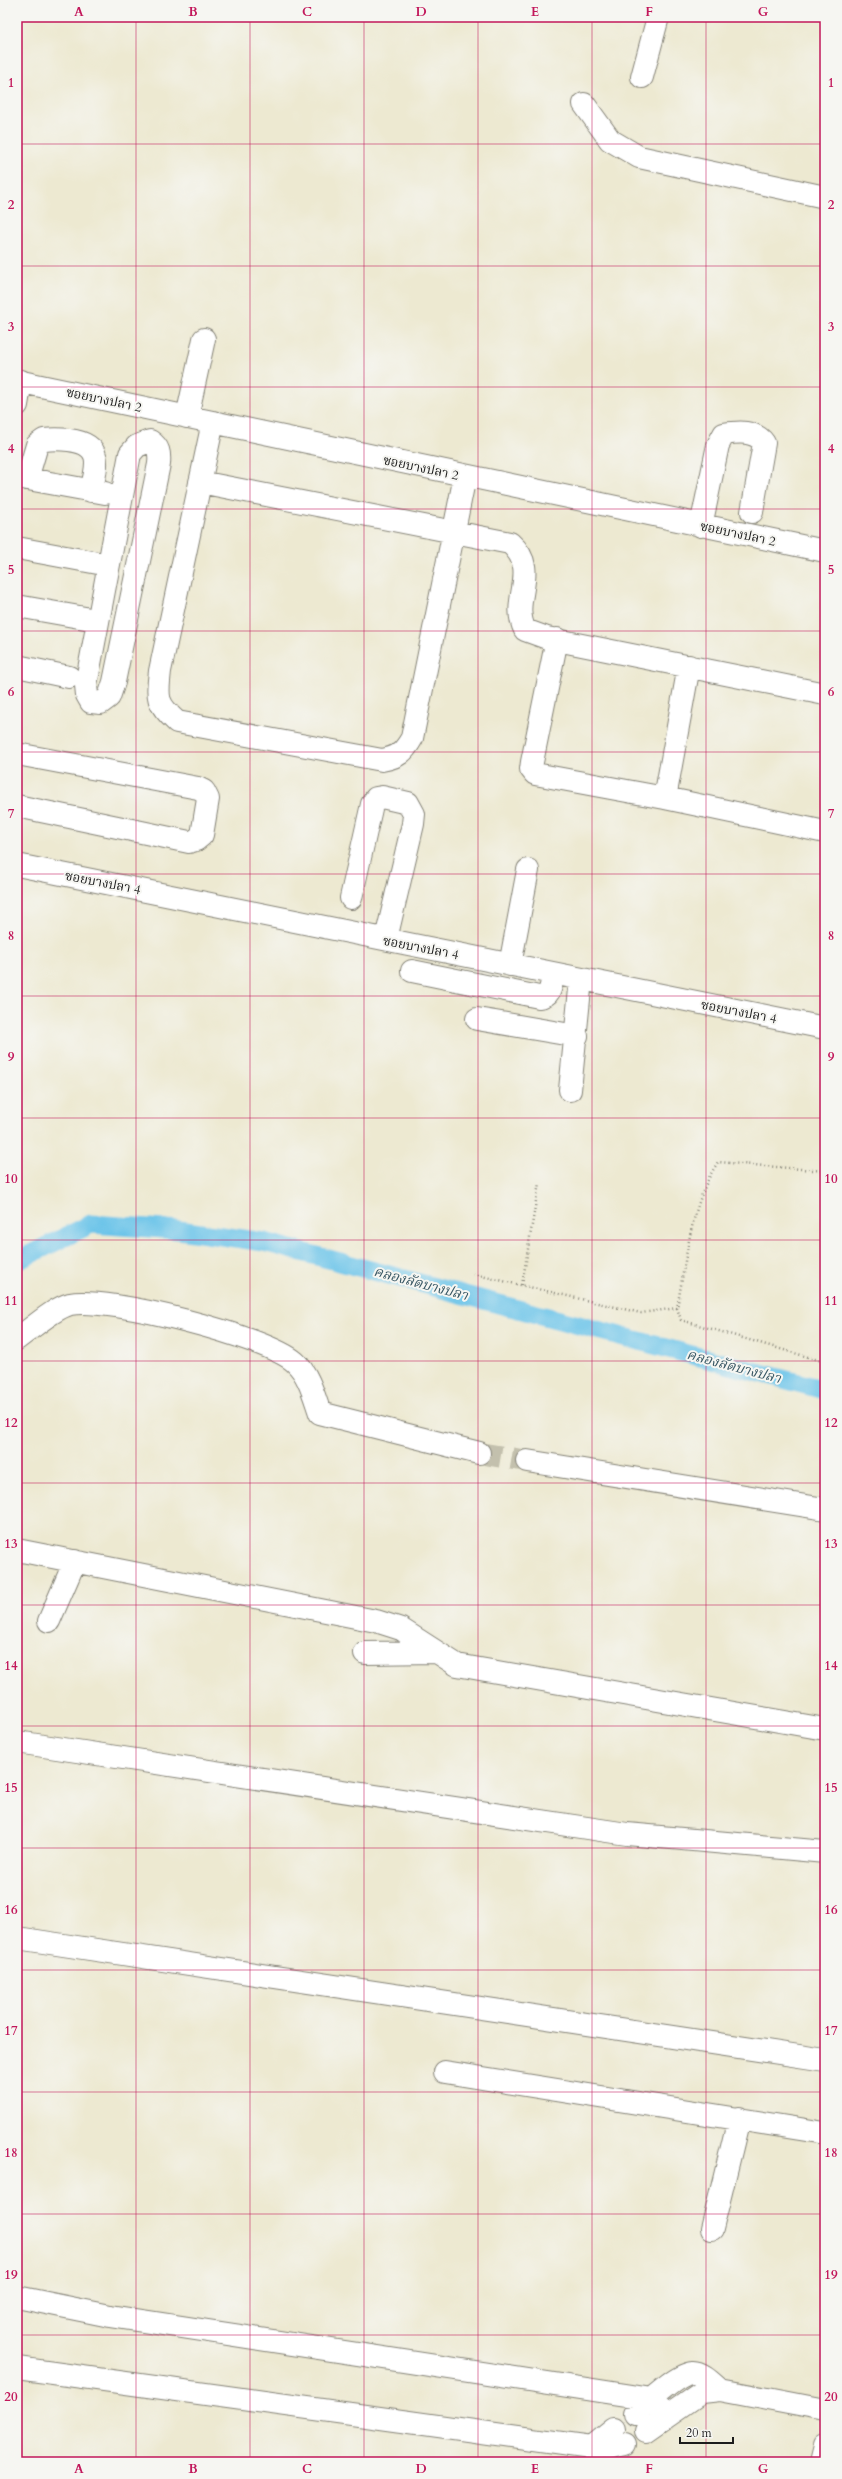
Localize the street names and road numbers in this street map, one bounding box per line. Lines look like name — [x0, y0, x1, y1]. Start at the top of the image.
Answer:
street label: ซอยบางปลา 2 — [64, 383, 144, 417]
street label: ซอยบางปลา 2 — [381, 451, 461, 485]
street label: ซอยบางปลา 2 — [698, 517, 778, 551]
street label: ซอยบางปลา 4 — [63, 867, 143, 899]
street label: ซอยบางปลา 4 — [381, 932, 461, 964]
street label: ซอยบางปลา 4 — [699, 996, 779, 1028]

